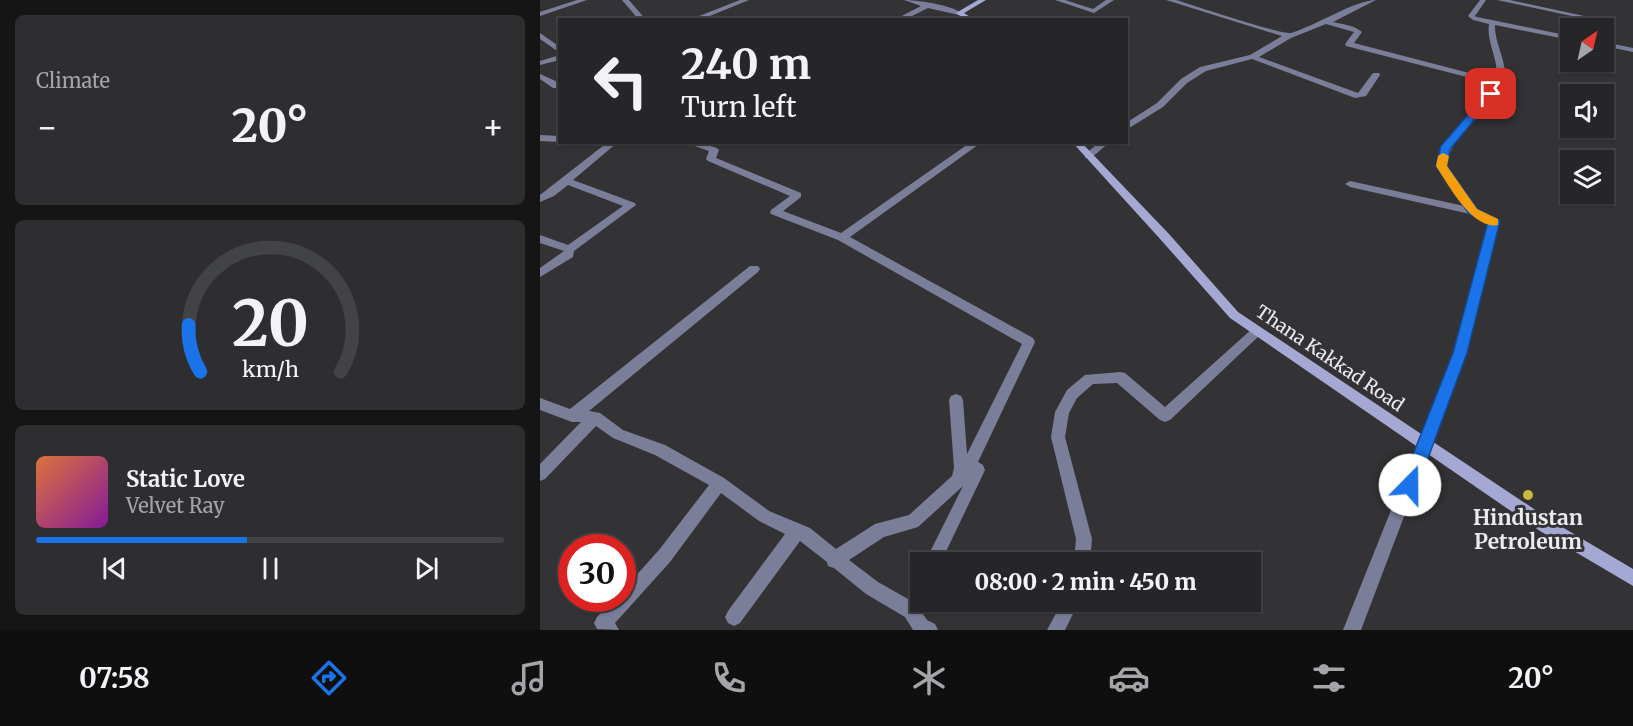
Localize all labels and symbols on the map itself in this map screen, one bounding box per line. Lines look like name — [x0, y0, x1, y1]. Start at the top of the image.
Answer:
north arrow — [1560, 18, 1614, 72]
pin — [1465, 68, 1516, 119]
street label: Thana Kakkad Road — [1252, 300, 1409, 416]
position arrow — [1378, 453, 1442, 517]
marker: Hindustan Petroleum — [1521, 488, 1535, 502]
place label: Hindustan Petroleum — [1473, 504, 1583, 555]
speed limit sign: 30 — [558, 534, 636, 612]

